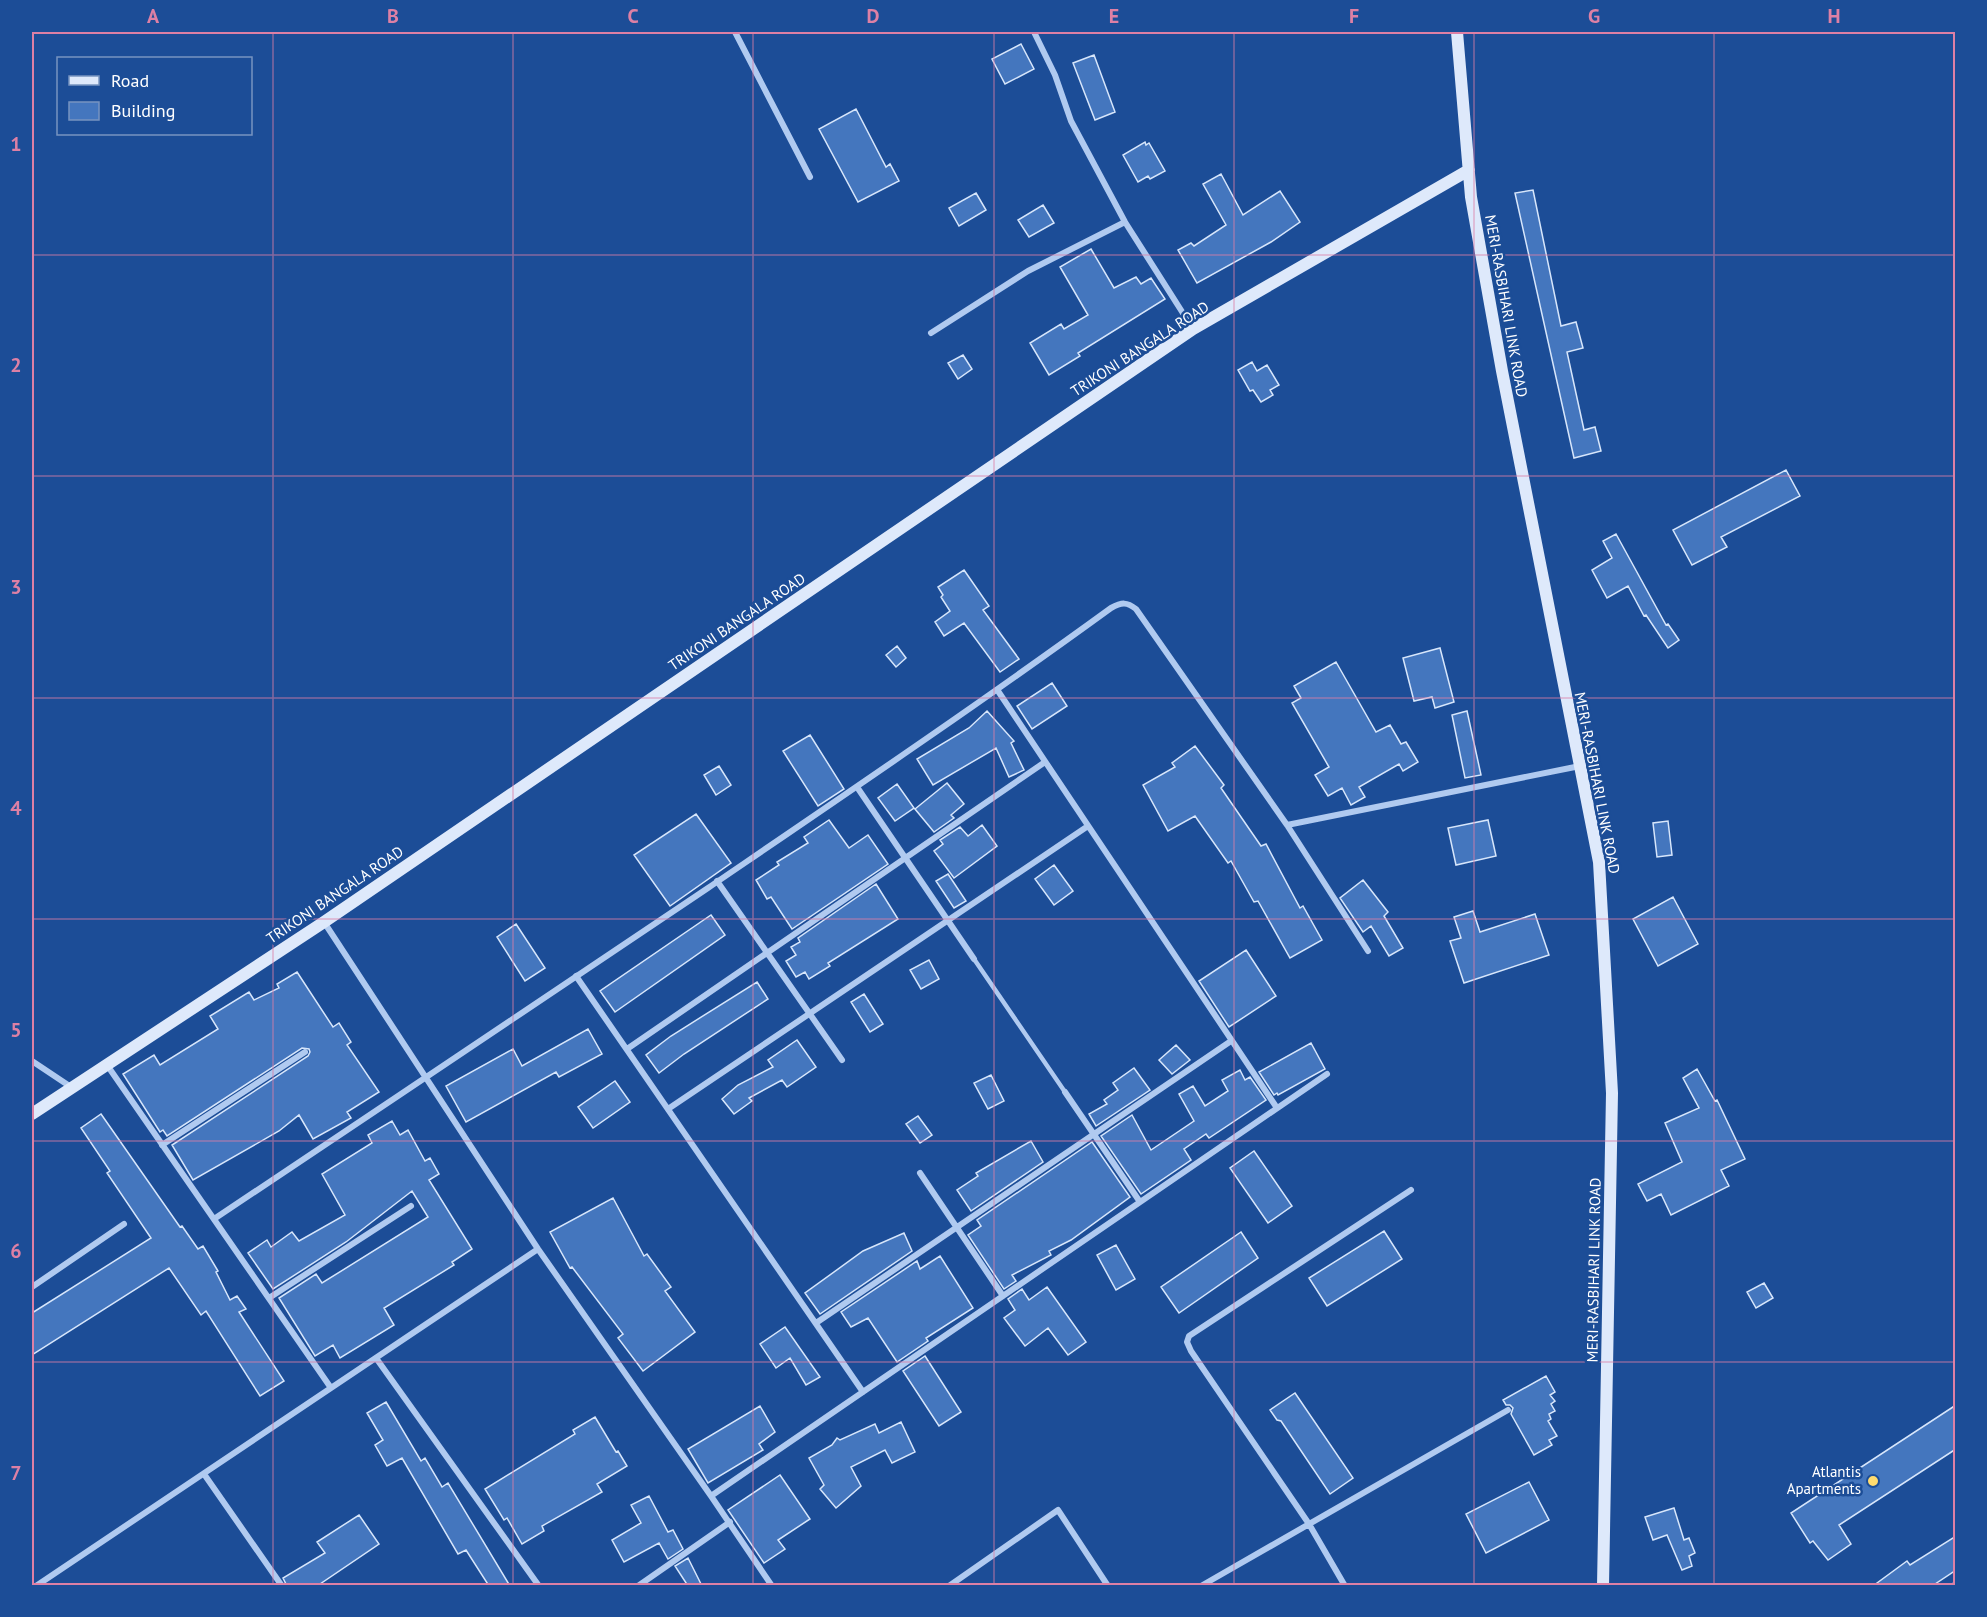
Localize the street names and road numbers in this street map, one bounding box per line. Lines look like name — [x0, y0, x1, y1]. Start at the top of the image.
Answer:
street label: MERI-RASBIHARI LINK ROAD — [1481, 213, 1532, 399]
street label: TRIKONI BANGALA ROAD — [1067, 297, 1212, 400]
street label: TRIKONI BANGALA ROAD — [665, 569, 809, 675]
street label: MERI-RASBIHARI LINK ROAD — [1571, 690, 1624, 875]
street label: TRIKONI BANGALA ROAD — [263, 842, 407, 948]
street label: MERI-RASBIHARI LINK ROAD — [1582, 1177, 1605, 1363]

